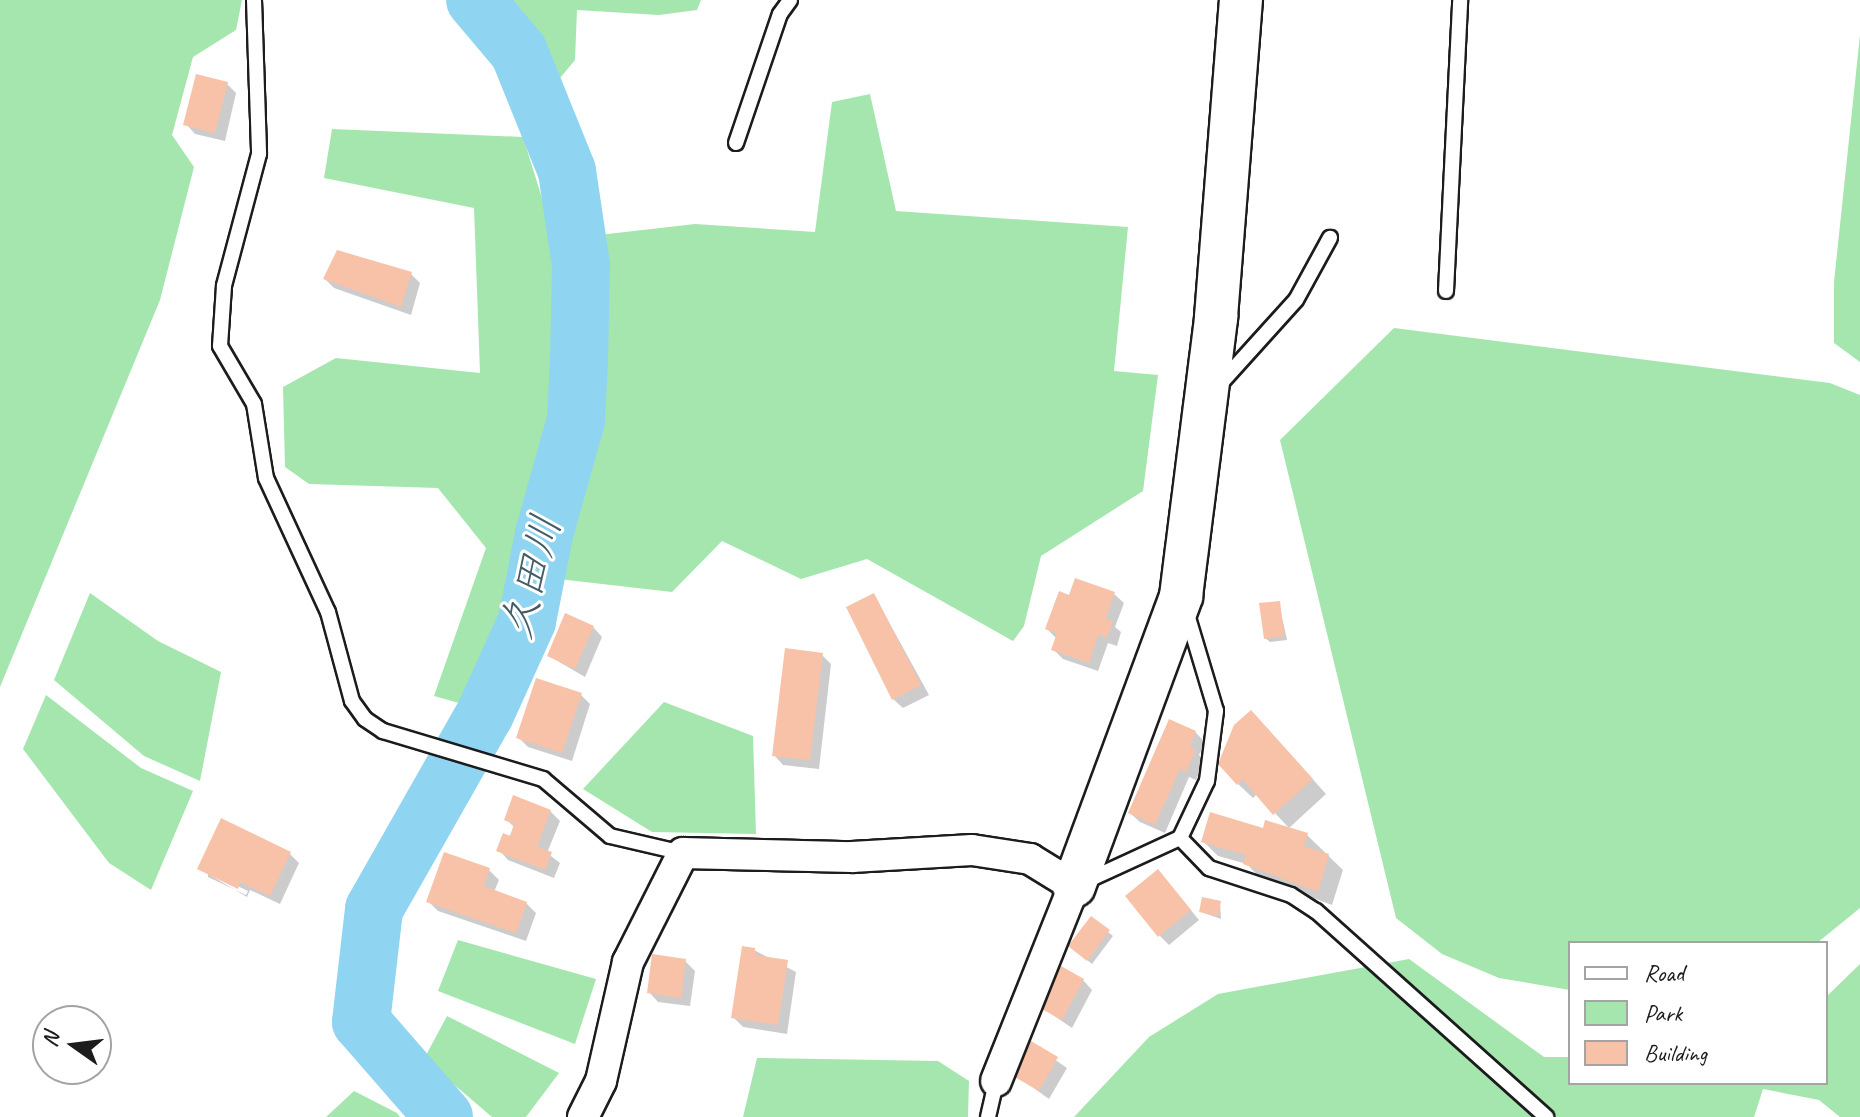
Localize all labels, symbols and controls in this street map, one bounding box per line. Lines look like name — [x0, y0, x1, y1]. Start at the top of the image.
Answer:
water label: 久田川 — [491, 510, 573, 644]
legend — [1568, 941, 1828, 1085]
text: Road — [1644, 958, 1684, 988]
text: Park — [1644, 998, 1682, 1028]
north arrow — [32, 1005, 112, 1085]
text: N — [35, 1030, 66, 1050]
text: Building — [1644, 1038, 1707, 1068]

